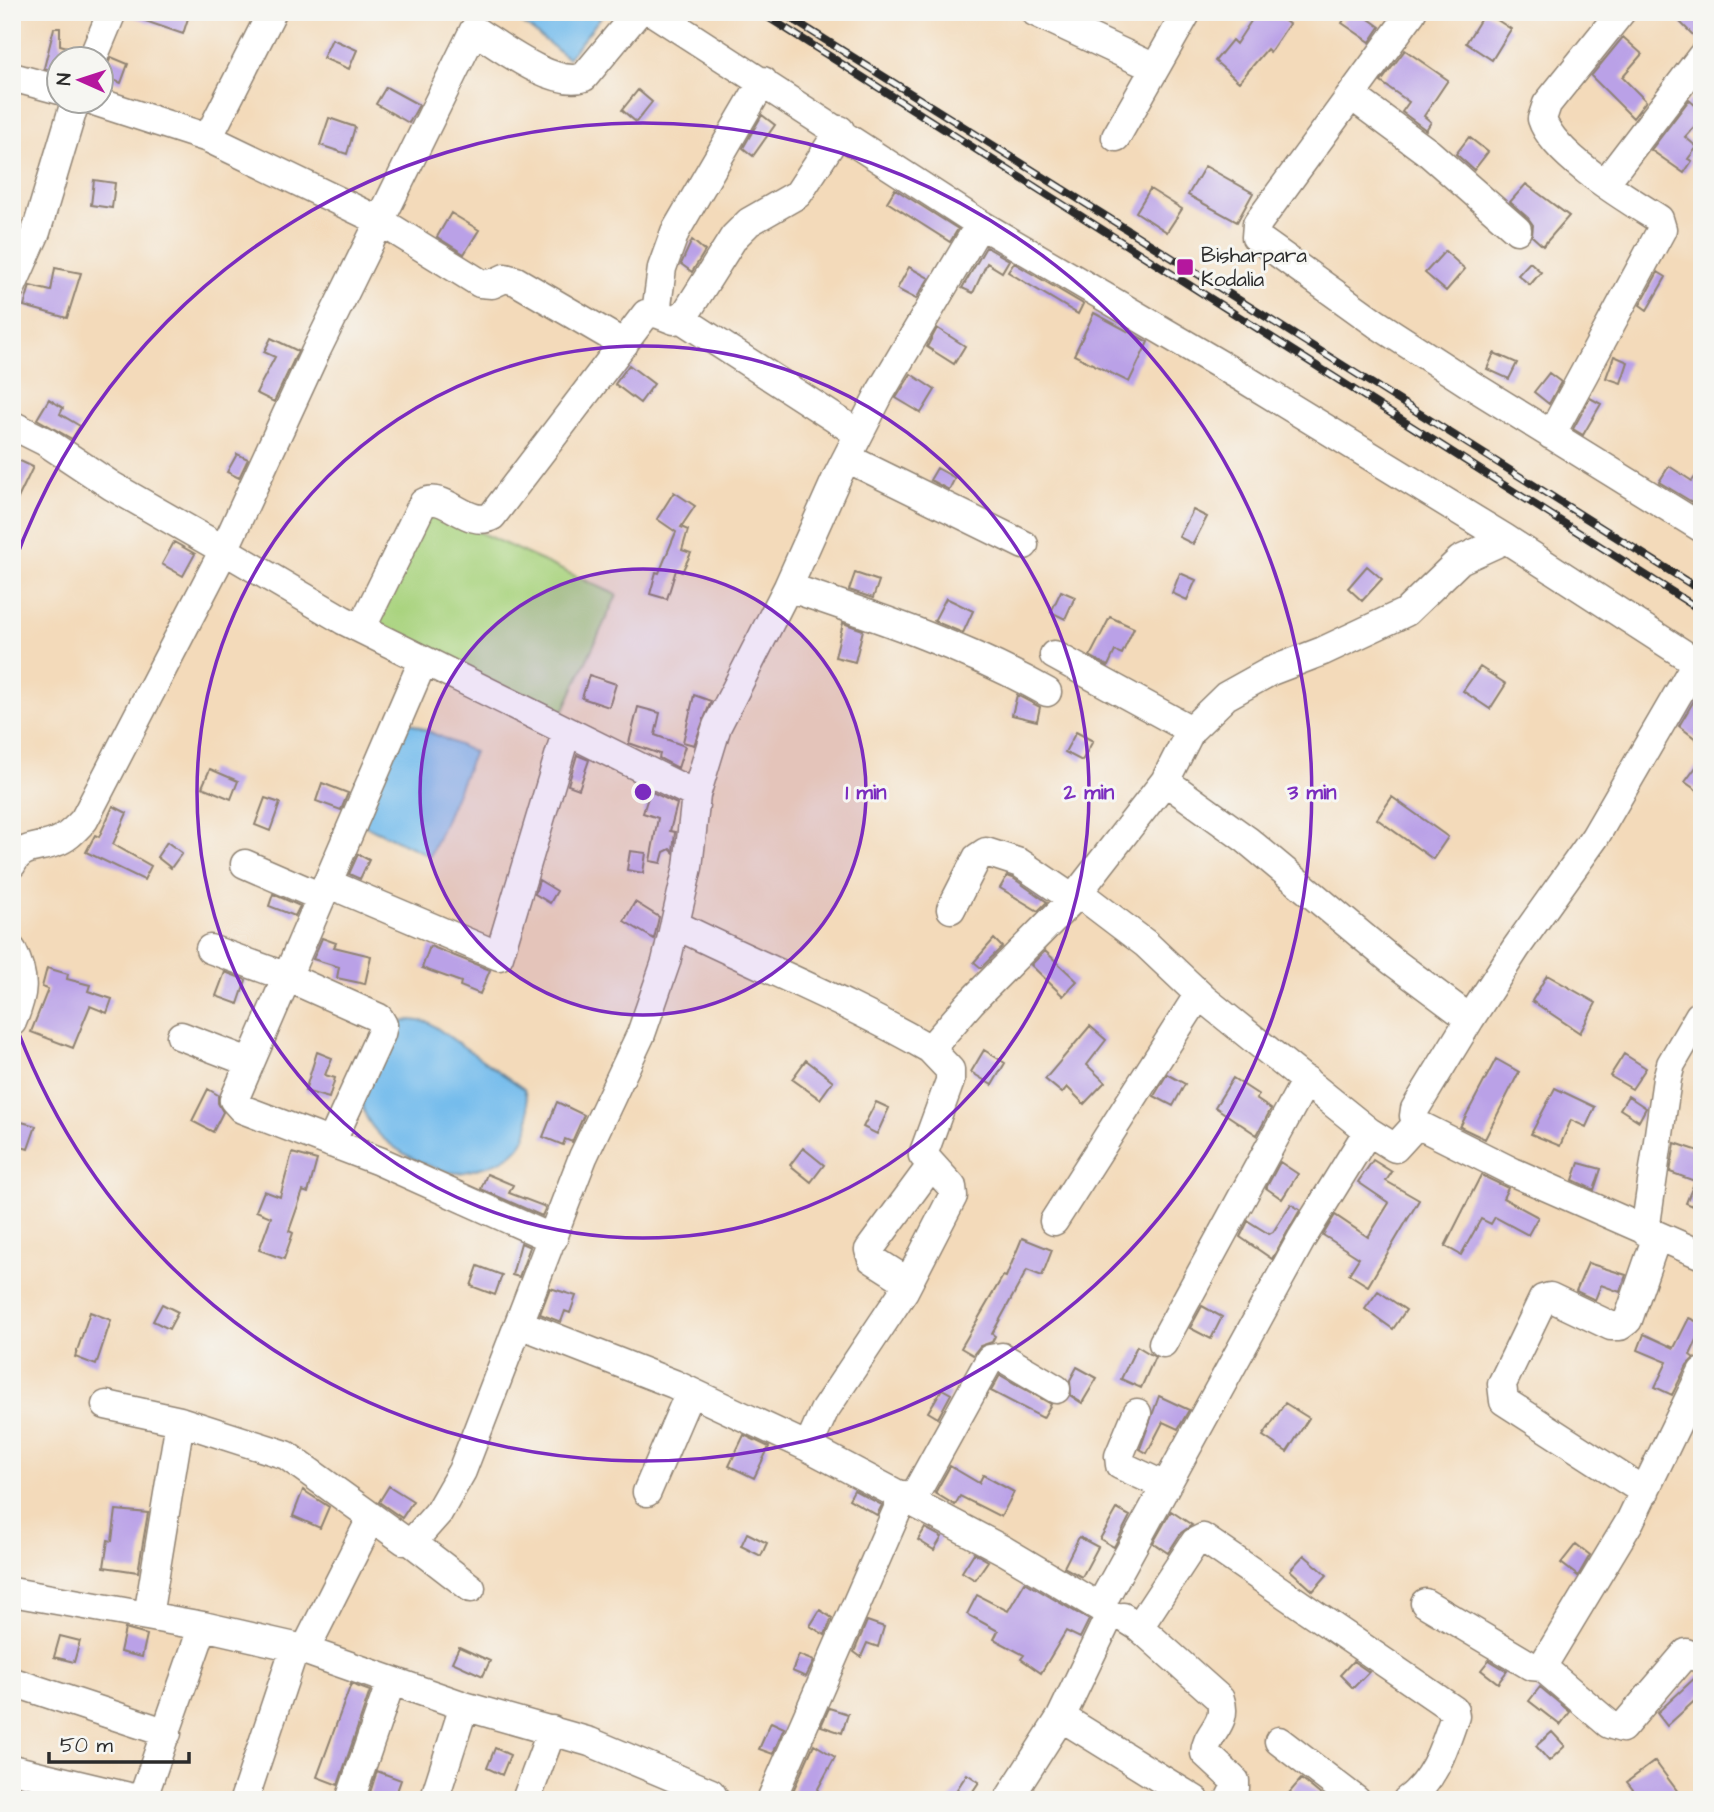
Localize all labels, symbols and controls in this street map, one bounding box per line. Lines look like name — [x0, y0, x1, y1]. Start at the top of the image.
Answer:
north arrow — [46, 46, 116, 116]
text: N — [51, 72, 78, 86]
place label: Bisharpara Kodalia — [1201, 241, 1307, 294]
marker: Bisharpara Kodalia — [1175, 257, 1195, 277]
text: 1 min — [845, 778, 887, 807]
text: 2 min — [1063, 778, 1115, 807]
text: 3 min — [1286, 778, 1337, 807]
centre of rings — [631, 780, 655, 804]
scale bar — [49, 1721, 189, 1765]
text: 50 m — [60, 1731, 114, 1760]

